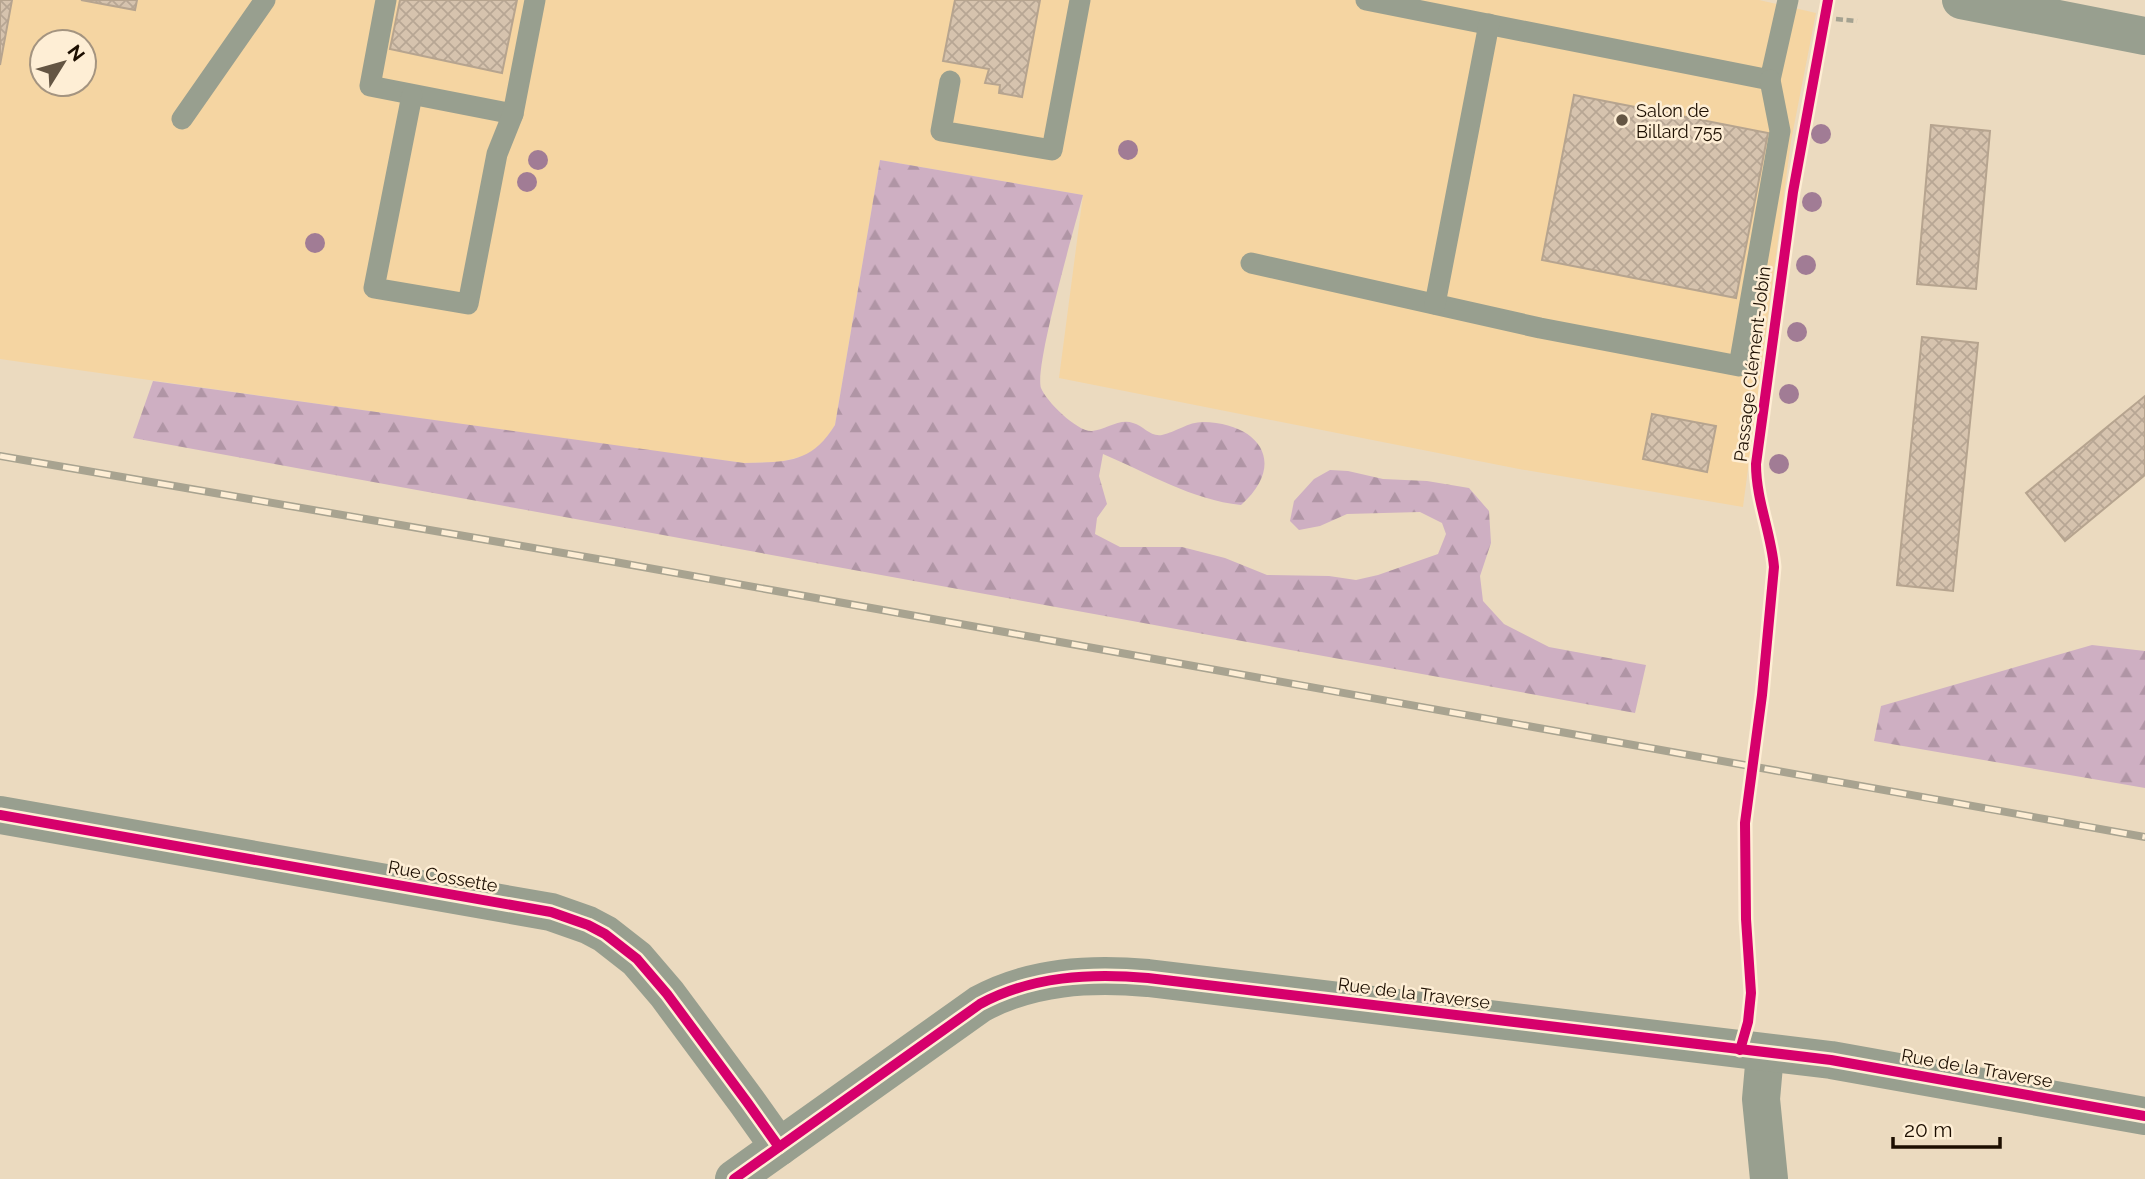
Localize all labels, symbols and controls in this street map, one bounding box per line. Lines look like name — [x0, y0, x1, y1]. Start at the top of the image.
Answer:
north arrow — [28, 28, 98, 98]
text: N — [63, 40, 90, 65]
place label: Salon de Billard 755 — [1636, 100, 1723, 142]
marker: Salon de Billard 755 — [1614, 112, 1630, 128]
street label: Passage Clément-Jobin — [1730, 265, 1774, 463]
street label: Rue Cossette — [387, 856, 500, 896]
street label: Rue de la Traverse — [1337, 973, 1492, 1013]
street label: Rue de la Traverse — [1900, 1044, 2055, 1092]
scale bar — [1893, 1106, 2000, 1150]
text: 20 m — [1904, 1117, 1952, 1142]

